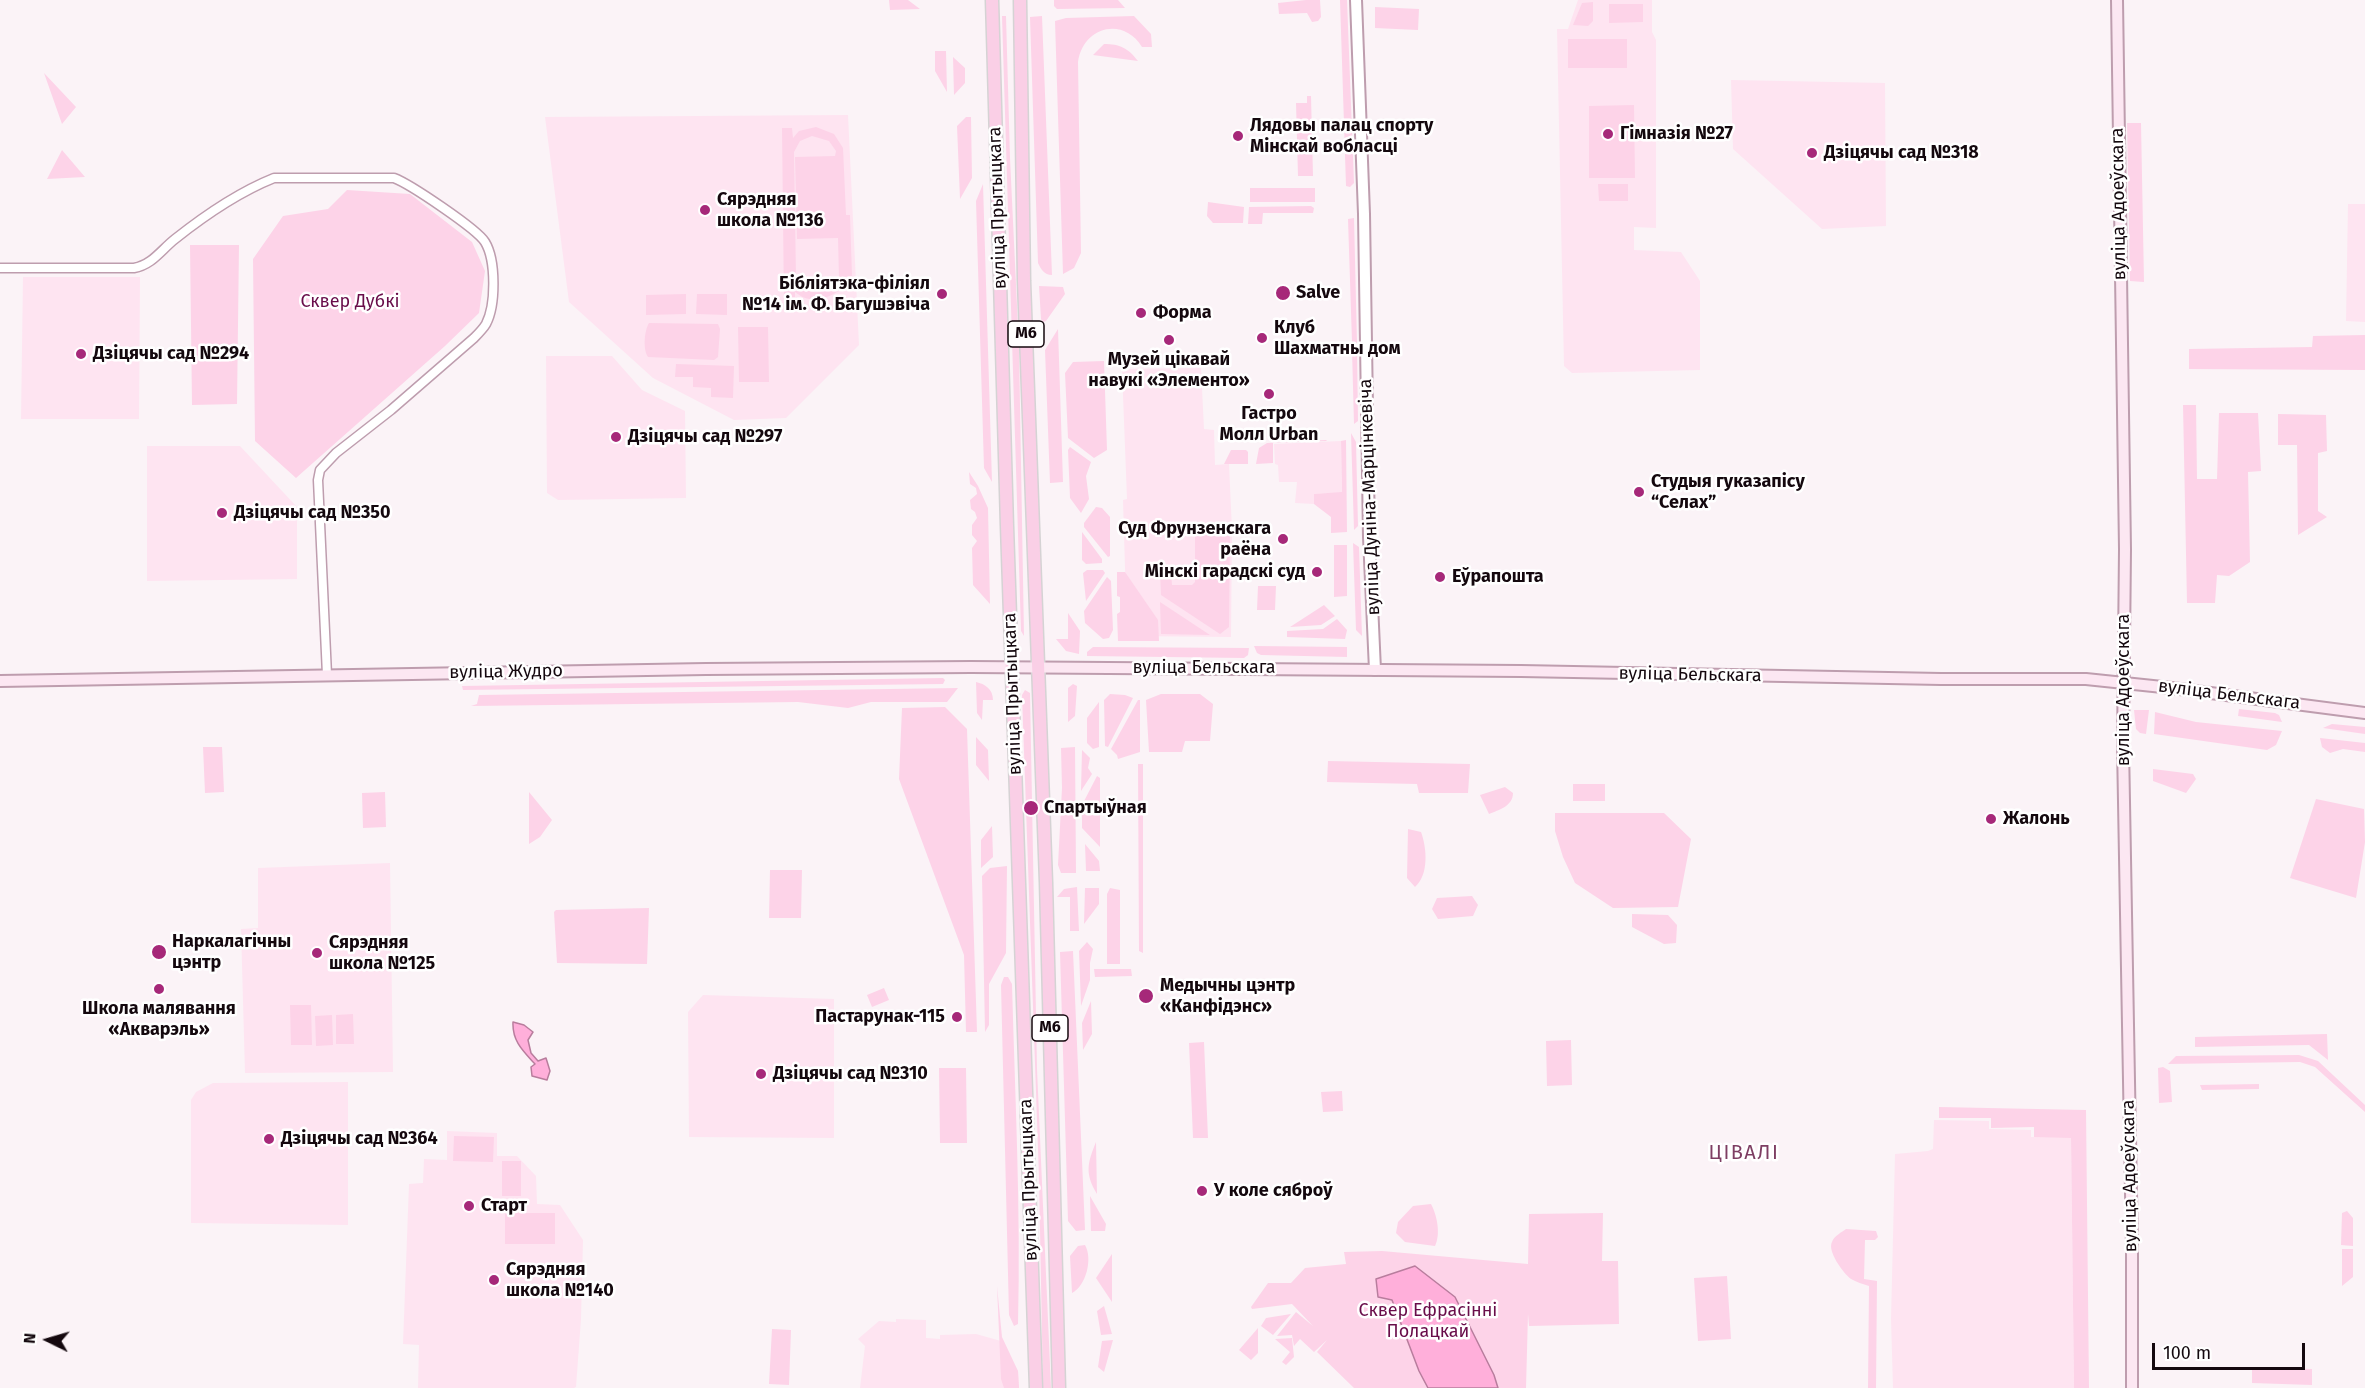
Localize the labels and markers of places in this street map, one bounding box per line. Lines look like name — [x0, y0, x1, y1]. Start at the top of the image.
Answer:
place label: Лядовы палац спорту Мінскай вобласці — [1250, 115, 1433, 158]
place label: Гімназія №27 — [1620, 123, 1733, 145]
marker: Гімназія №27 — [1601, 127, 1615, 141]
marker: Лядовы палац спорту Мінскай вобласці — [1231, 129, 1245, 143]
place label: Дзіцячы сад №318 — [1824, 142, 1979, 164]
marker: Дзіцячы сад №318 — [1805, 146, 1819, 160]
place label: Сярэдняя школа №136 — [717, 189, 824, 232]
marker: Сярэдняя школа №136 — [698, 203, 712, 217]
place label: Бібліятэка-філіял №14 ім. Ф. Багушэвіча — [742, 273, 930, 316]
place label: Salve — [1296, 282, 1340, 304]
marker: Salve — [1274, 284, 1292, 302]
marker: Бібліятэка-філіял №14 ім. Ф. Багушэвіча — [935, 287, 949, 301]
place label: Форма — [1153, 302, 1212, 324]
marker: Форма — [1134, 306, 1148, 320]
place label: Клуб Шахматны дом — [1274, 317, 1401, 360]
marker: Клуб Шахматны дом — [1255, 331, 1269, 345]
marker: Музей цікавай навукі «Элементо» — [1162, 333, 1176, 347]
place label: Дзіцячы сад №294 — [93, 343, 249, 365]
marker: Дзіцячы сад №294 — [74, 347, 88, 361]
place label: Музей цікавай навукі «Элементо» — [1088, 349, 1250, 392]
marker: Гастро Молл Urban — [1262, 387, 1276, 401]
place label: Гастро Молл Urban — [1219, 403, 1319, 446]
place label: Дзіцячы сад №297 — [628, 426, 782, 448]
marker: Дзіцячы сад №297 — [609, 430, 623, 444]
place label: Студыя гуказапісу “Селах” — [1651, 471, 1805, 514]
marker: Студыя гуказапісу “Селах” — [1632, 485, 1646, 499]
place label: Дзіцячы сад №350 — [234, 502, 390, 524]
marker: Дзіцячы сад №350 — [215, 506, 229, 520]
place label: Суд Фрунзенскага раёна — [1118, 518, 1271, 560]
marker: Суд Фрунзенскага раёна — [1276, 532, 1290, 546]
place label: Мінскі гарадскі суд — [1145, 561, 1305, 583]
marker: Мінскі гарадскі суд — [1310, 565, 1324, 579]
place label: Еўрапошта — [1452, 566, 1544, 588]
marker: Еўрапошта — [1433, 570, 1447, 584]
place label: Спартыўная — [1044, 797, 1147, 819]
marker: Спартыўная — [1022, 799, 1040, 817]
place label: Жалонь — [2003, 808, 2070, 830]
marker: Жалонь — [1984, 812, 1998, 826]
place label: Наркалагічны цэнтр — [172, 931, 291, 974]
place label: Сярэдняя школа №125 — [329, 932, 435, 974]
marker: Наркалагічны цэнтр — [150, 943, 168, 961]
marker: Сярэдняя школа №125 — [310, 946, 324, 960]
place label: Медычны цэнтр «Канфідэнс» — [1160, 975, 1295, 1018]
marker: Школа малявання «Акварэль» — [152, 982, 166, 996]
marker: Медычны цэнтр «Канфідэнс» — [1137, 987, 1155, 1005]
place label: Школа малявання «Акварэль» — [82, 998, 236, 1040]
place label: Пастарунак-115 — [815, 1006, 945, 1028]
marker: Пастарунак-115 — [950, 1010, 964, 1024]
place label: Дзіцячы сад №310 — [773, 1063, 928, 1085]
marker: Дзіцячы сад №310 — [754, 1067, 768, 1081]
place label: Дзіцячы сад №364 — [281, 1128, 438, 1150]
marker: Дзіцячы сад №364 — [262, 1132, 276, 1146]
place label: У коле сяброў — [1214, 1180, 1332, 1202]
marker: У коле сяброў — [1195, 1184, 1209, 1198]
place label: Старт — [481, 1195, 527, 1217]
marker: Старт — [462, 1199, 476, 1213]
place label: Сярэдняя школа №140 — [506, 1259, 614, 1302]
marker: Сярэдняя школа №140 — [487, 1273, 501, 1287]

